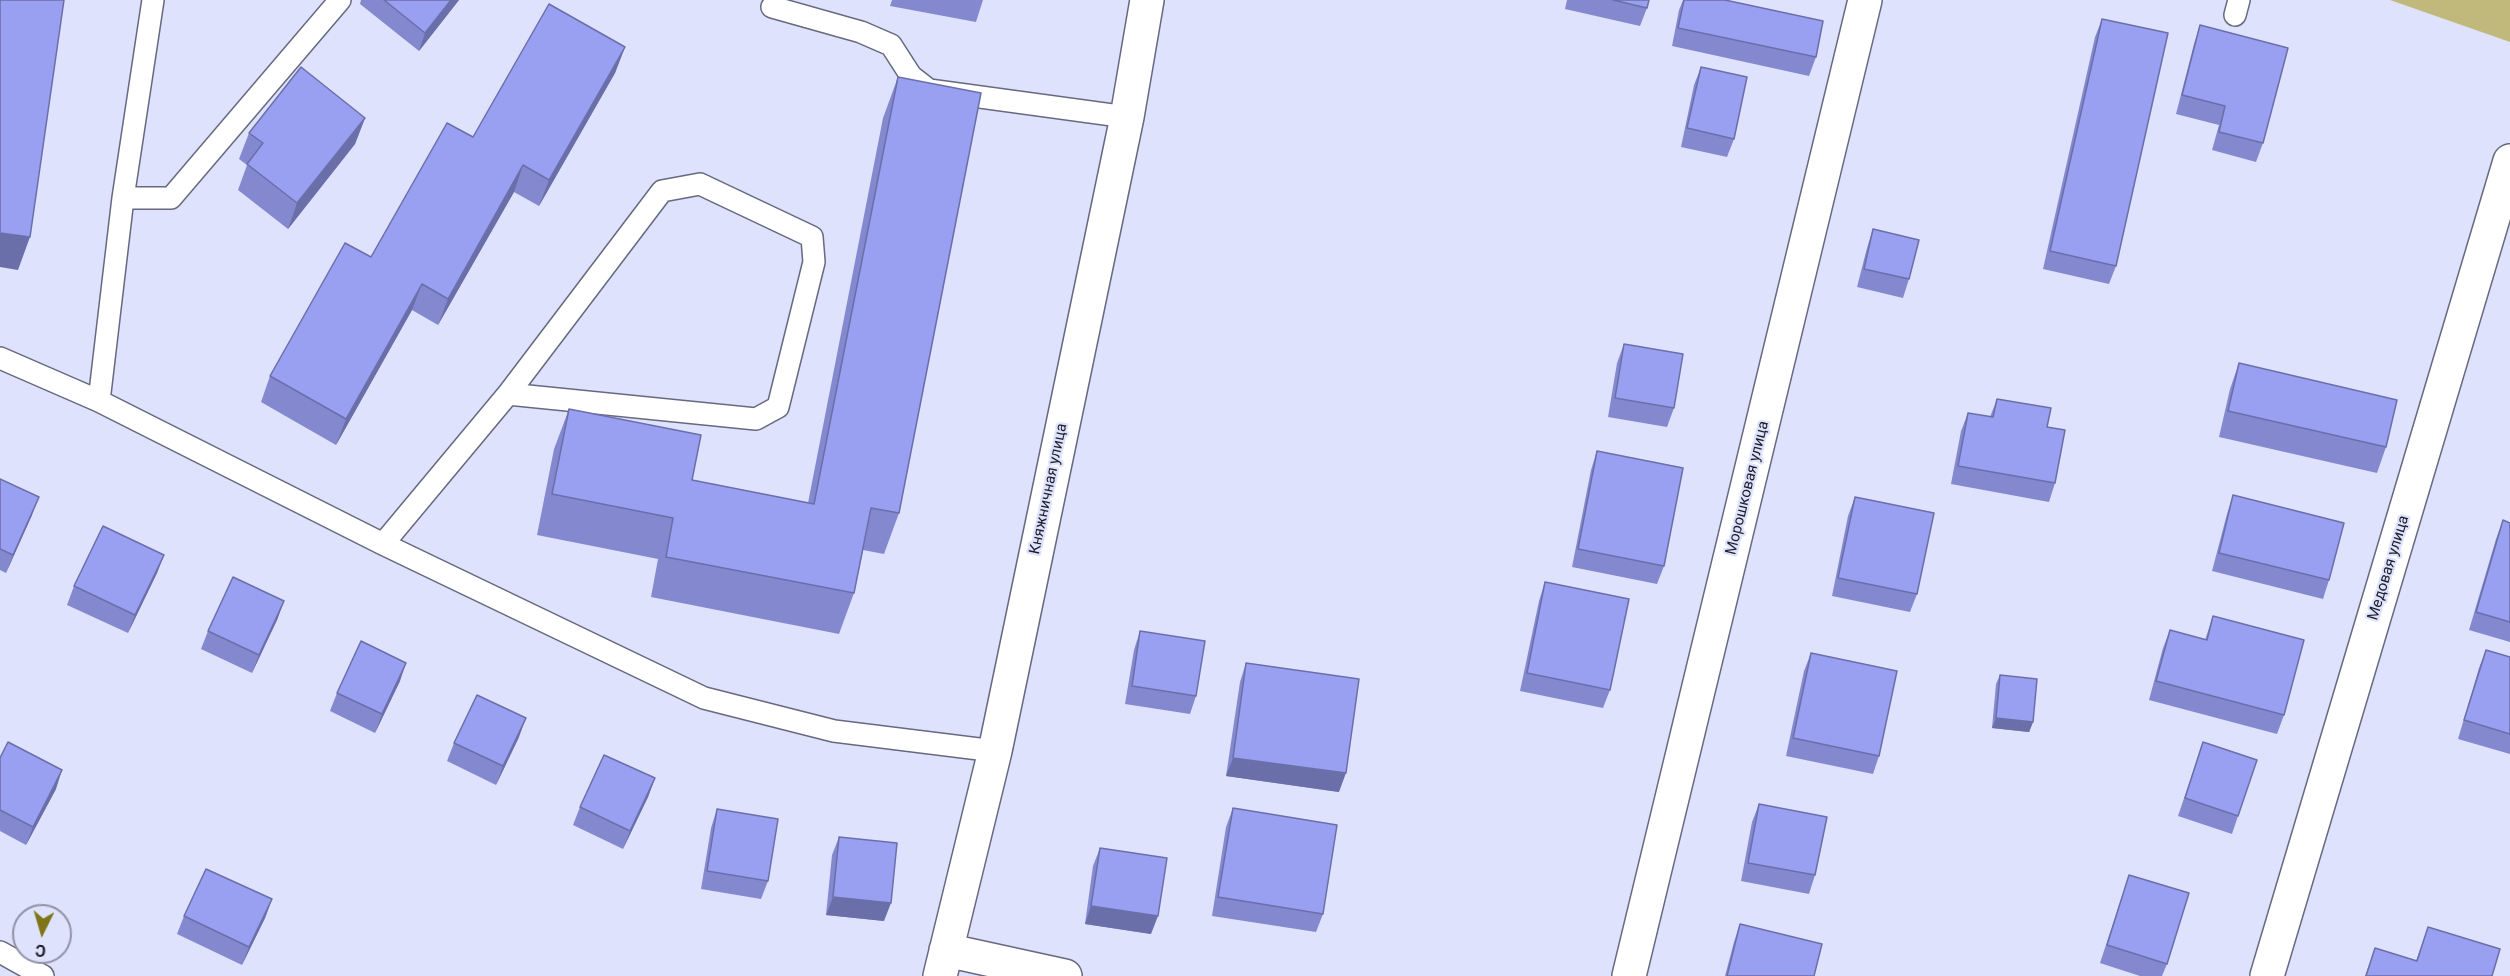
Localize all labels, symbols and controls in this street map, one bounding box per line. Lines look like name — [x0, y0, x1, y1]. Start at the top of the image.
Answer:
street label: Морошковая улица — [1723, 419, 1773, 557]
street label: Княжничная улица — [1026, 422, 1072, 556]
street label: Медовая улица — [2365, 513, 2413, 623]
north arrow — [12, 904, 72, 964]
text: С — [35, 941, 47, 960]

